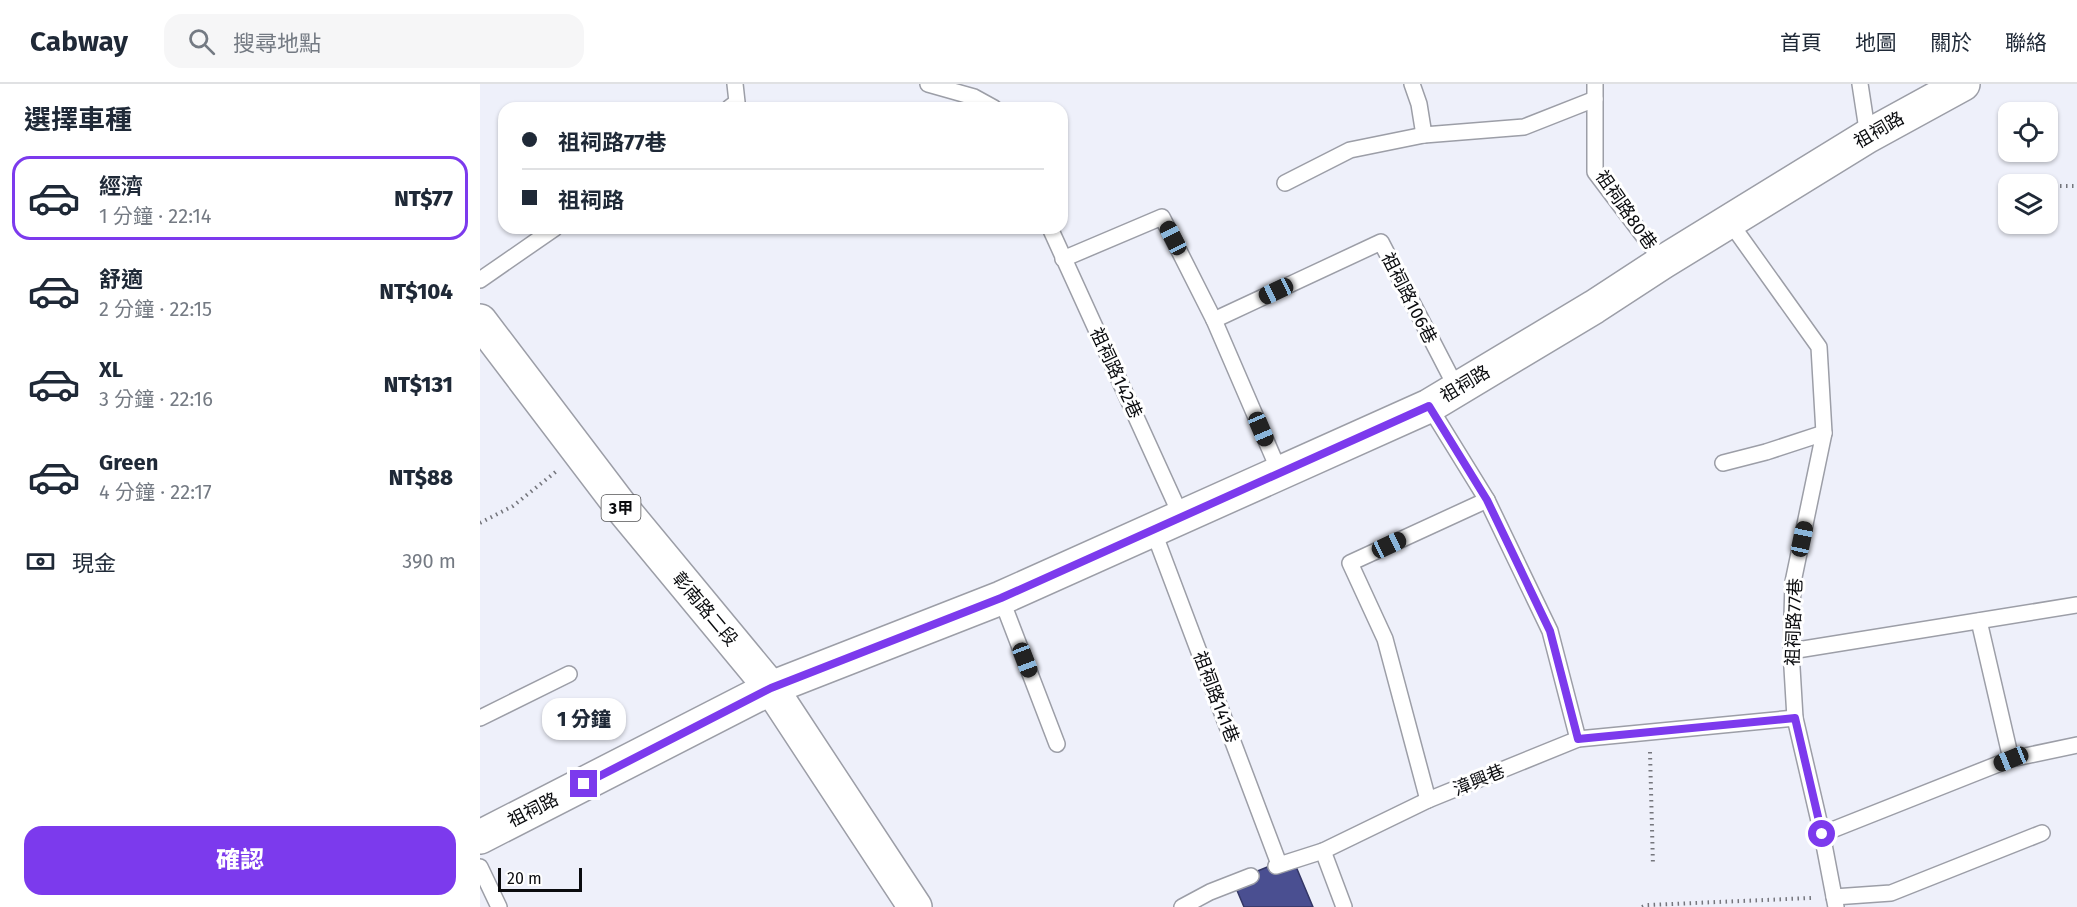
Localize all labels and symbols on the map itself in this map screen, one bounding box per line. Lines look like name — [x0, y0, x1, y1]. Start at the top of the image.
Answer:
street label: 祖祠路 — [1850, 107, 1908, 153]
street label: 祖祠路80巷 — [1591, 166, 1661, 254]
car — [1157, 218, 1189, 258]
street label: 祖祠路106巷 — [1377, 249, 1441, 347]
car — [1256, 275, 1296, 307]
street label: 祖祠路142巷 — [1085, 324, 1147, 422]
street label: 祖祠路 — [1436, 361, 1494, 407]
car — [1246, 409, 1276, 449]
road number: 3甲 — [602, 495, 640, 521]
car — [1789, 520, 1815, 558]
car — [1369, 529, 1409, 561]
street label: 彰南路二段 — [668, 567, 742, 651]
street label: 祖祠路77巷 — [1781, 578, 1807, 666]
car — [1010, 640, 1040, 680]
street label: 祖祠路141巷 — [1189, 648, 1243, 746]
callout: 1 分鐘 — [542, 697, 626, 739]
car — [1991, 744, 2031, 774]
street label: 漳興巷 — [1450, 760, 1508, 800]
route end — [570, 770, 597, 797]
street label: 祖祠路 — [504, 788, 562, 832]
route start — [1808, 820, 1835, 847]
scale bar — [498, 865, 582, 892]

